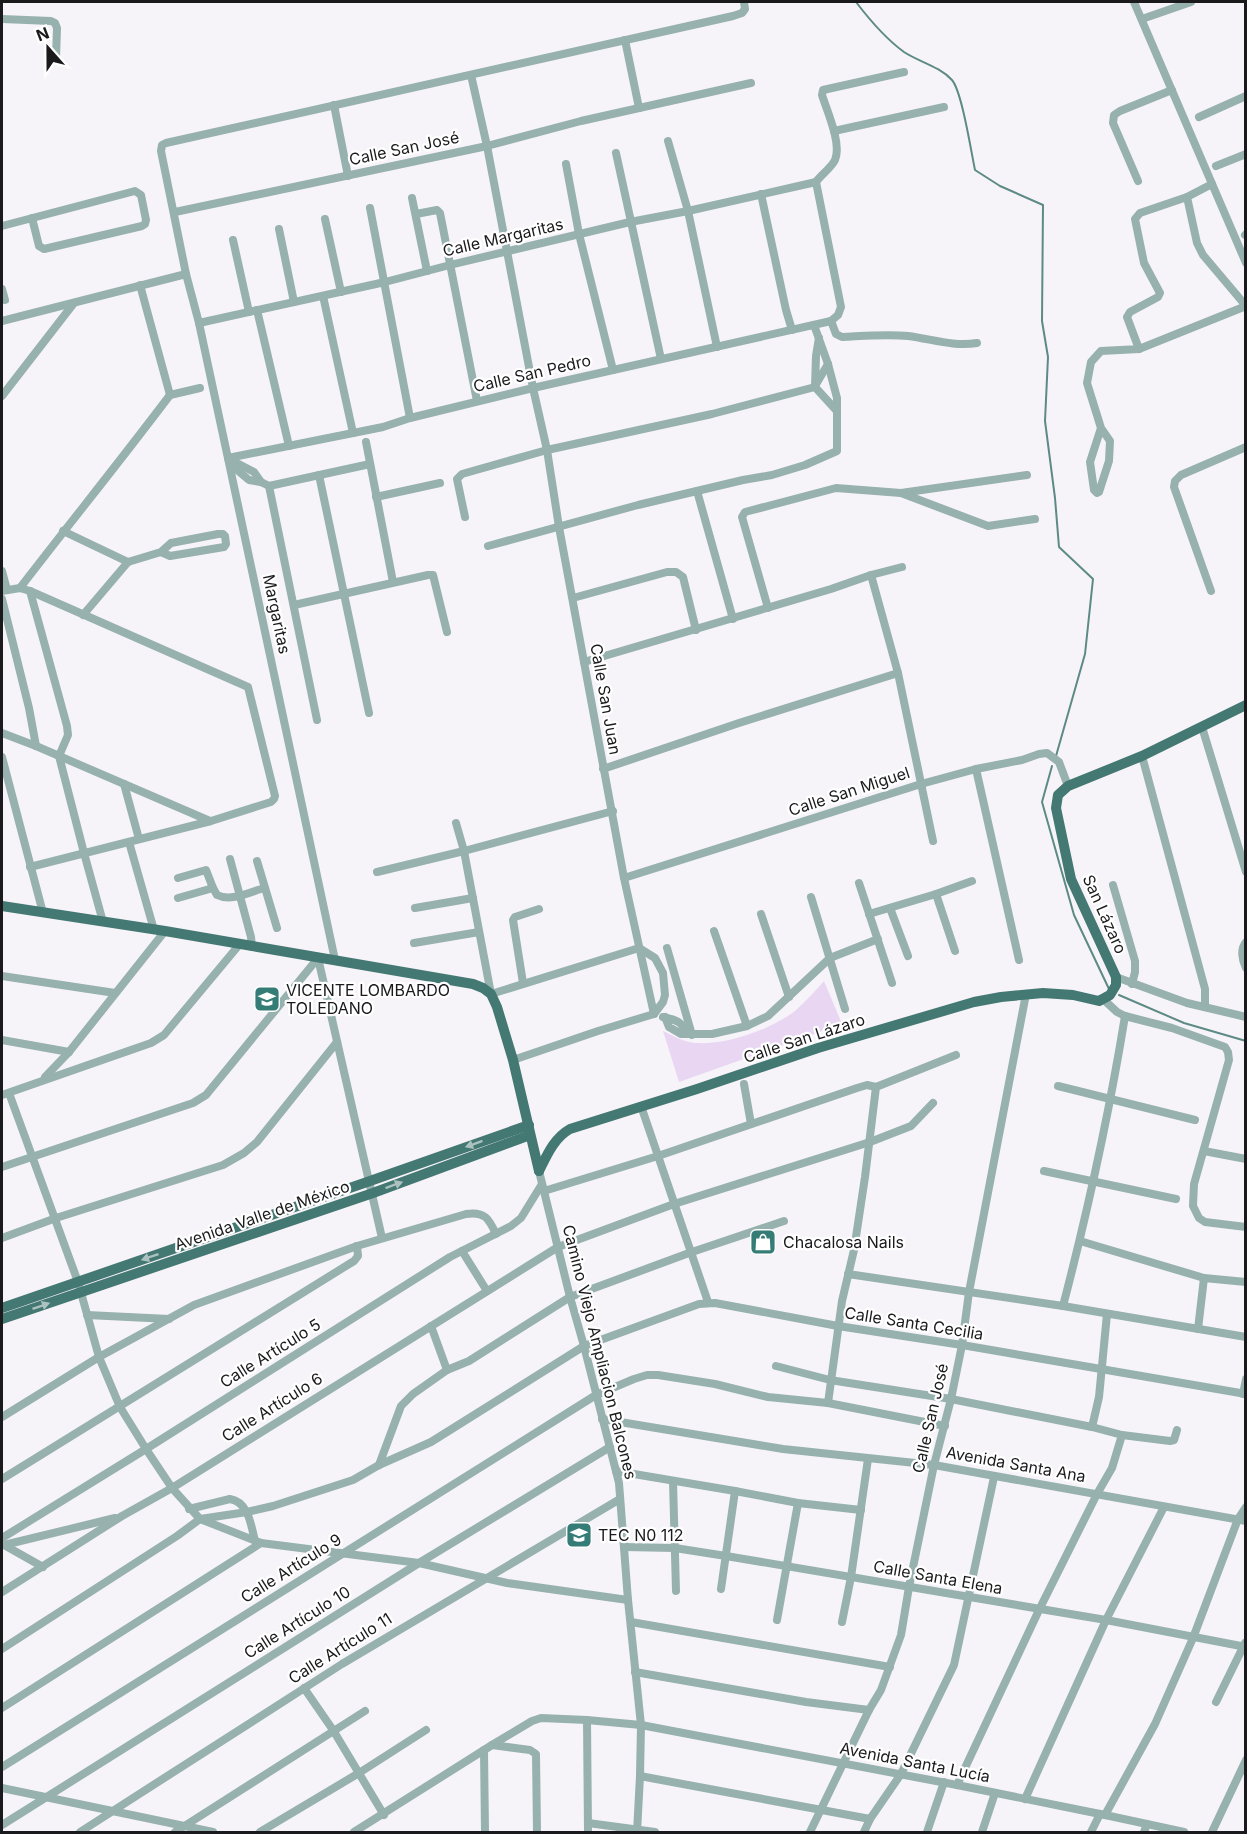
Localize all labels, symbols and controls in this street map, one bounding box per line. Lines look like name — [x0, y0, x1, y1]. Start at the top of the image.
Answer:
north arrow — [18, 18, 78, 78]
text: N — [33, 22, 52, 46]
street label: Calle San José — [347, 127, 461, 169]
street label: Calle Margaritas — [441, 213, 565, 261]
street label: Calle San Pedro — [471, 350, 593, 396]
street label: Margaritas — [259, 572, 295, 656]
street label: Calle San Juan — [586, 642, 626, 756]
street label: Calle San Miguel — [786, 762, 912, 820]
street label: San Lázaro — [1079, 871, 1131, 957]
place label: VICENTE LOMBARDO TOLEDANO — [286, 980, 450, 1018]
school or university icon: VICENTE LOMBARDO TOLEDANO — [252, 984, 282, 1014]
street label: Calle San Lázaro — [741, 1009, 867, 1067]
one-way arrow — [464, 1140, 482, 1150]
street label: Avenida Valle de México — [172, 1176, 352, 1254]
one-way arrow — [386, 1180, 404, 1190]
street label: Camino Viejo Ampliacion Balcones — [559, 1223, 641, 1481]
shop icon: Chacalosa Nails — [748, 1227, 778, 1257]
place label: Chacalosa Nails — [783, 1232, 904, 1252]
one-way arrow — [141, 1252, 159, 1262]
one-way arrow — [32, 1300, 50, 1310]
street label: Calle Santa Cecilia — [843, 1302, 985, 1344]
street label: Calle Artículo 5 — [216, 1314, 324, 1392]
street label: Calle San José — [908, 1361, 952, 1475]
street label: Calle Artículo 6 — [218, 1368, 326, 1446]
street label: Avenida Santa Ana — [945, 1442, 1087, 1486]
school or university icon: TEC N0 112 — [564, 1520, 594, 1550]
place label: TEC N0 112 — [598, 1525, 684, 1545]
street label: Calle Artículo 9 — [237, 1529, 345, 1607]
street label: Calle Santa Elena — [872, 1556, 1004, 1598]
street label: Calle Artículo 10 — [240, 1581, 354, 1663]
street label: Calle Artículo 11 — [285, 1608, 395, 1688]
street label: Avenida Santa Lucía — [838, 1738, 992, 1786]

